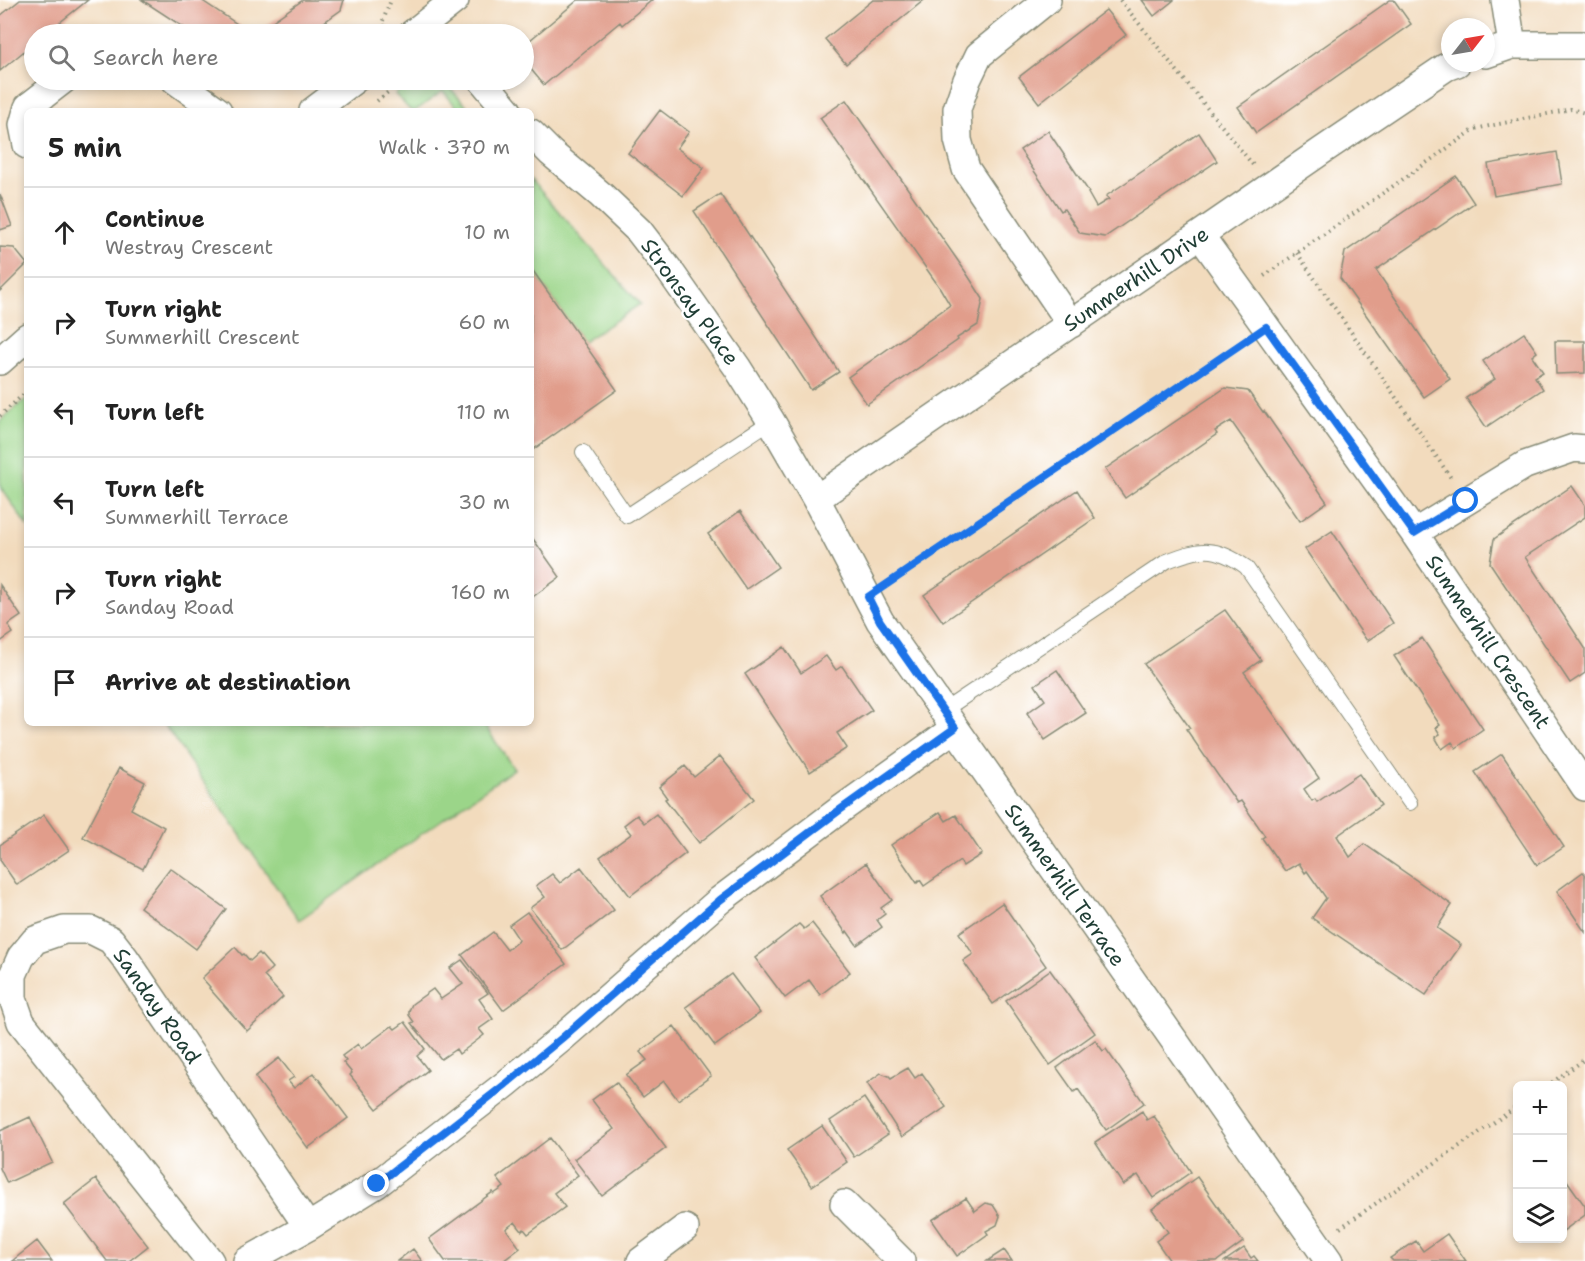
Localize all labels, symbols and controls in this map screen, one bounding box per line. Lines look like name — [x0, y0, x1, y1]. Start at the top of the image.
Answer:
north arrow — [1441, 18, 1495, 72]
search box — [24, 24, 534, 90]
icon: search — [45, 41, 78, 74]
text: Search here — [93, 43, 219, 72]
text: 5 min — [48, 130, 122, 165]
text: Walk · 370 m — [379, 134, 510, 160]
text: Continue — [105, 205, 205, 234]
icon: ahead — [48, 216, 81, 249]
text: 10 m — [464, 219, 510, 245]
street label: Summerhill Drive — [1058, 220, 1214, 338]
street label: Stronsay Place — [634, 233, 746, 371]
text: Westray Crescent — [105, 234, 273, 260]
text: Turn right — [105, 295, 222, 324]
icon: right — [48, 306, 81, 339]
text: 60 m — [458, 309, 510, 335]
text: Summerhill Crescent — [105, 324, 300, 350]
icon: left — [48, 396, 81, 429]
text: Turn left — [105, 398, 204, 427]
text: 110 m — [456, 399, 510, 425]
text: Turn left — [105, 475, 204, 504]
icon: left — [48, 486, 81, 519]
route start — [1452, 487, 1478, 513]
text: 30 m — [458, 489, 510, 515]
text: Summerhill Terrace — [105, 504, 289, 530]
street label: Summerhill Crescent — [1419, 549, 1557, 735]
text: Turn right — [105, 565, 222, 594]
icon: right — [48, 576, 81, 609]
text: 160 m — [451, 579, 510, 605]
text: Sanday Road — [105, 594, 234, 620]
icon: arrive — [48, 666, 81, 699]
text: Arrive at destination — [105, 668, 351, 697]
street label: Summerhill Terrace — [998, 798, 1132, 972]
street label: Sanday Road — [107, 943, 207, 1069]
map controls — [1513, 1081, 1567, 1243]
button: + — [1513, 1081, 1567, 1135]
button: − — [1513, 1135, 1567, 1189]
route end — [363, 1170, 389, 1196]
button: layers — [1513, 1189, 1567, 1243]

